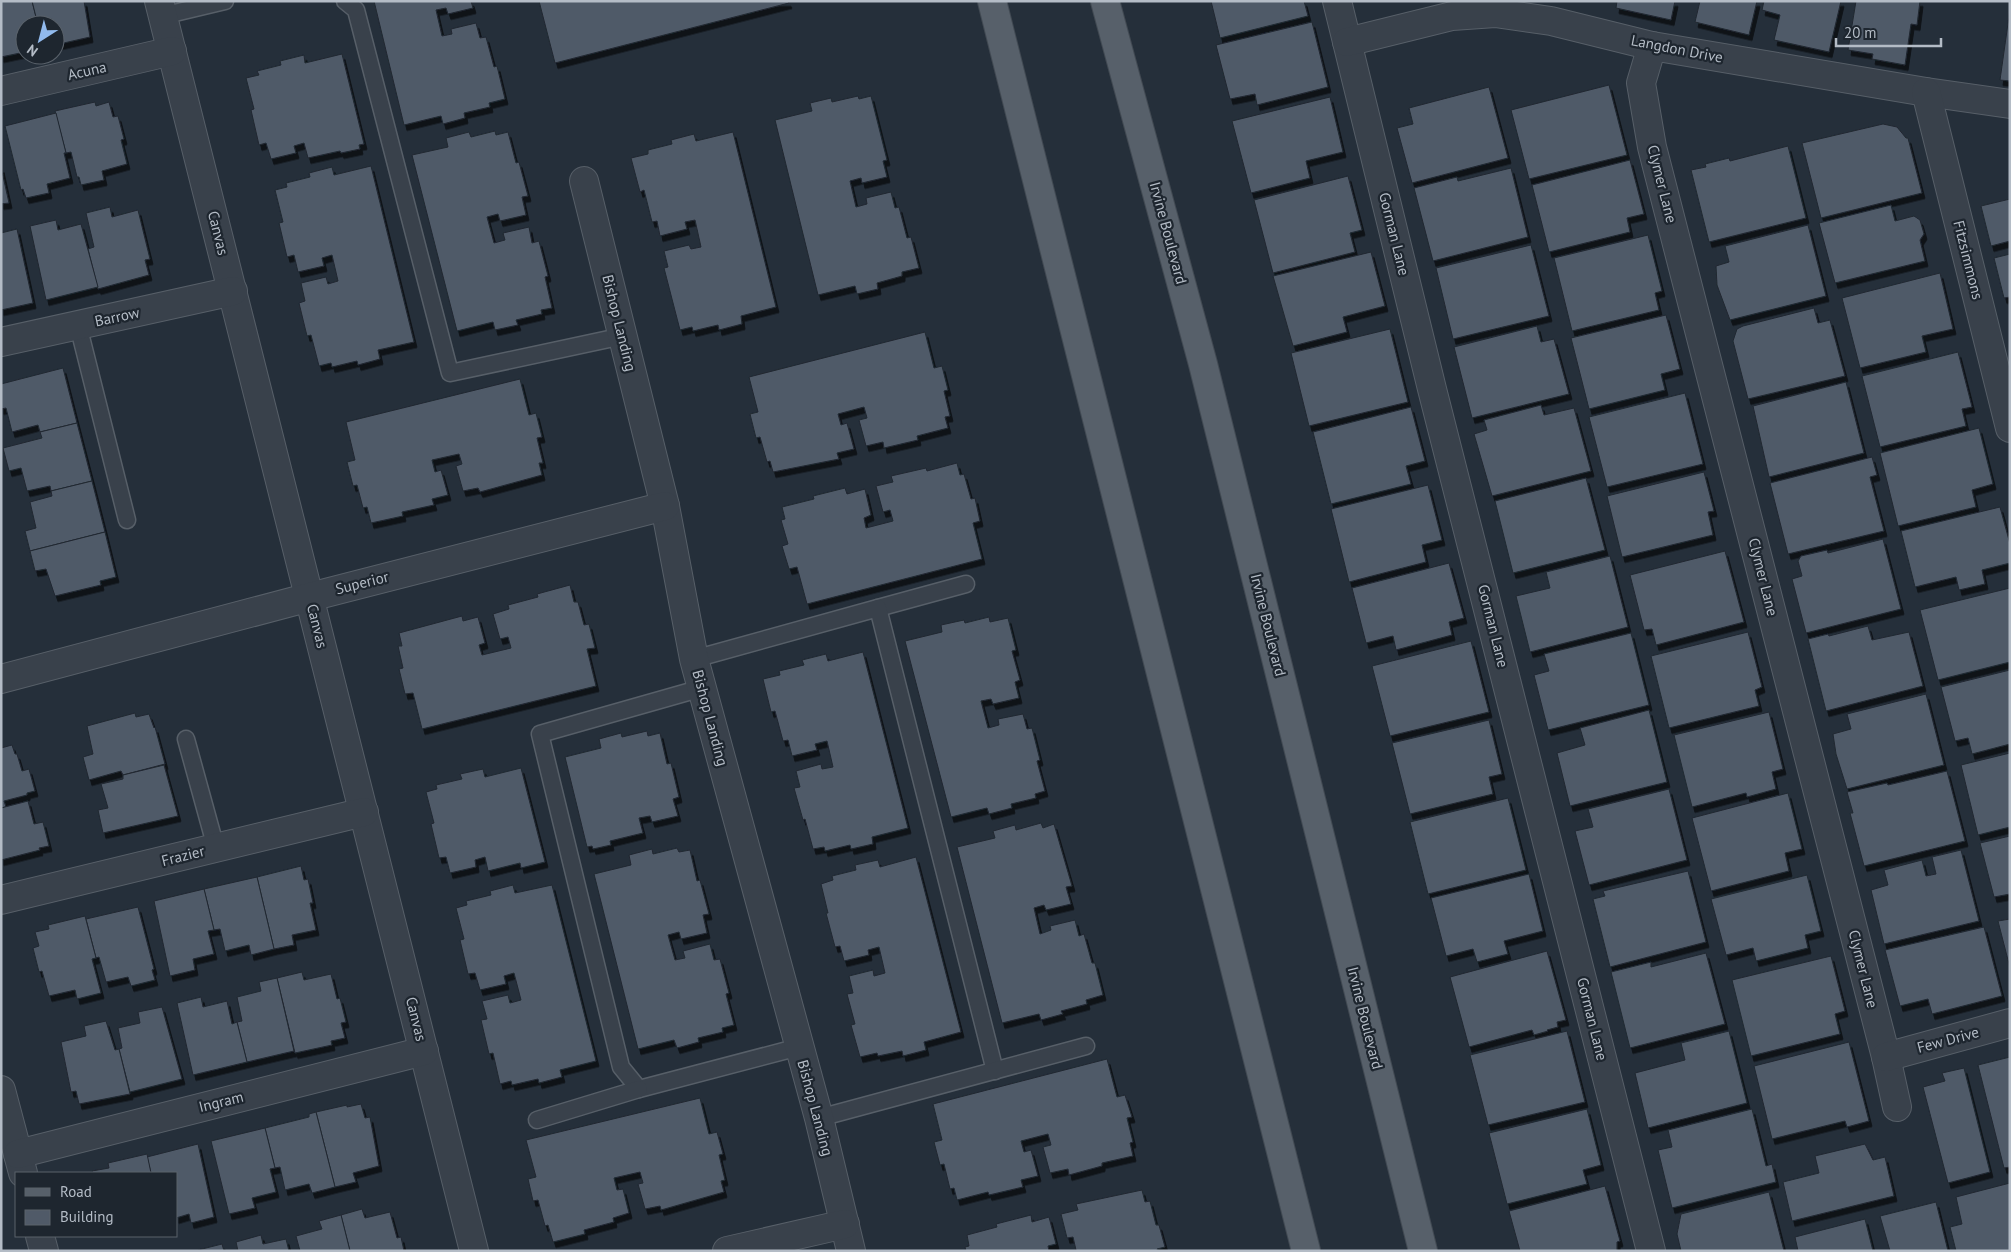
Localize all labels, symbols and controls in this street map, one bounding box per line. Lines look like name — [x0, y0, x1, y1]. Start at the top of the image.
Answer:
north arrow — [15, 15, 65, 65]
scale bar — [1836, 15, 1941, 47]
text: 20 m — [1844, 23, 1877, 42]
street label: Langdon Drive — [1630, 30, 1725, 67]
text: N — [23, 41, 41, 61]
street label: Acuna — [66, 57, 108, 84]
street label: Clymer Lane — [1644, 143, 1681, 225]
street label: Irvine Boulevard — [1146, 180, 1191, 286]
street label: Gorman Lane — [1375, 190, 1414, 277]
street label: Canvas — [204, 209, 233, 257]
street label: Fitzsimmons — [1949, 218, 1987, 301]
street label: Bishop Landing — [598, 273, 641, 373]
street label: Barrow — [93, 303, 141, 331]
street label: Clymer Lane — [1745, 536, 1782, 618]
street label: Superior — [333, 567, 390, 598]
street label: Irvine Boulevard — [1247, 572, 1290, 678]
street label: Gorman Lane — [1474, 582, 1513, 669]
street label: Canvas — [303, 602, 332, 650]
street label: Bishop Landing — [689, 668, 732, 768]
street label: Frazier — [159, 841, 206, 870]
street label: Clymer Lane — [1845, 928, 1882, 1010]
street label: Irvine Boulevard — [1344, 965, 1387, 1071]
street label: Gorman Lane — [1573, 975, 1612, 1062]
street label: Canvas — [402, 995, 431, 1043]
street label: Few Drive — [1915, 1022, 1981, 1057]
street label: Bishop Landing — [794, 1058, 837, 1158]
street label: Ingram — [197, 1087, 245, 1116]
legend — [15, 1172, 178, 1237]
text: Road — [60, 1182, 92, 1201]
text: Building — [60, 1207, 114, 1226]

